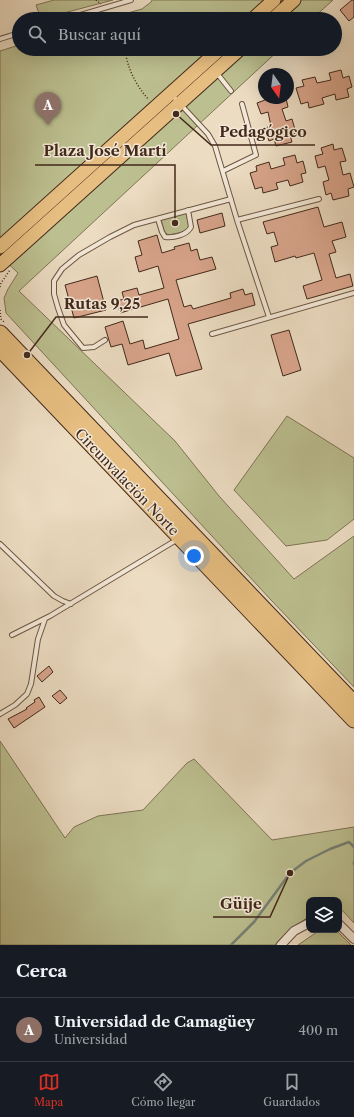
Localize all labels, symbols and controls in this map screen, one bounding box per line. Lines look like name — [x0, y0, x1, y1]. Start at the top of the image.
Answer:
search box — [12, 12, 342, 56]
icon: search — [26, 23, 48, 45]
text: Buscar aquí — [58, 25, 141, 44]
north arrow — [258, 68, 294, 104]
pin: A — [35, 92, 61, 125]
callout: Pedagógico — [211, 118, 315, 145]
text: Pedagógico — [219, 122, 307, 141]
callout: Plaza José Martí — [35, 138, 175, 165]
text: Plaza José Martí — [43, 141, 167, 160]
callout: Rutas 9,25 — [56, 290, 148, 317]
text: Rutas 9,25 — [64, 294, 140, 313]
street label: Circunvalación Norte — [71, 425, 183, 540]
your location — [184, 546, 204, 566]
callout: Güije — [213, 890, 270, 917]
text: Güije — [220, 894, 262, 913]
map controls — [306, 897, 342, 933]
button: layers — [306, 897, 342, 933]
text: Cerca — [16, 961, 67, 981]
text: Universidad de Camagüey — [54, 1012, 255, 1031]
text: A — [24, 1022, 34, 1038]
text: 400 m — [298, 1022, 338, 1038]
text: Universidad — [54, 1031, 127, 1047]
tab: Mapa — [34, 1071, 63, 1109]
tab: Cómo llegar — [131, 1071, 195, 1109]
tab: Guardados — [263, 1071, 320, 1109]

